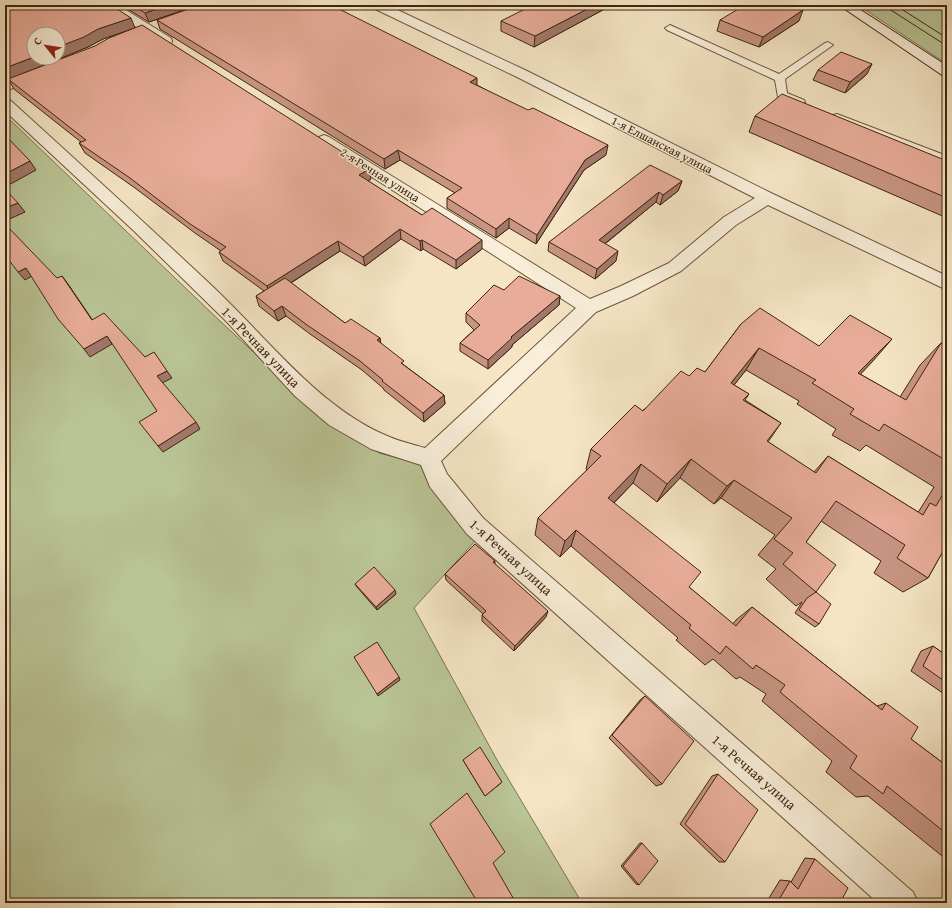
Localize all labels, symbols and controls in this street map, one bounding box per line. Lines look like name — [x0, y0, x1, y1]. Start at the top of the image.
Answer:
north arrow — [26, 26, 66, 66]
text: С — [29, 34, 46, 48]
street label: 1-я Елшанская улица — [609, 112, 716, 178]
street label: 2-я Речная улица — [337, 143, 424, 206]
street label: 1-я Речная улица — [217, 302, 305, 392]
street label: 1-я Речная улица — [465, 514, 557, 600]
street label: 1-я Речная улица — [707, 730, 801, 815]

